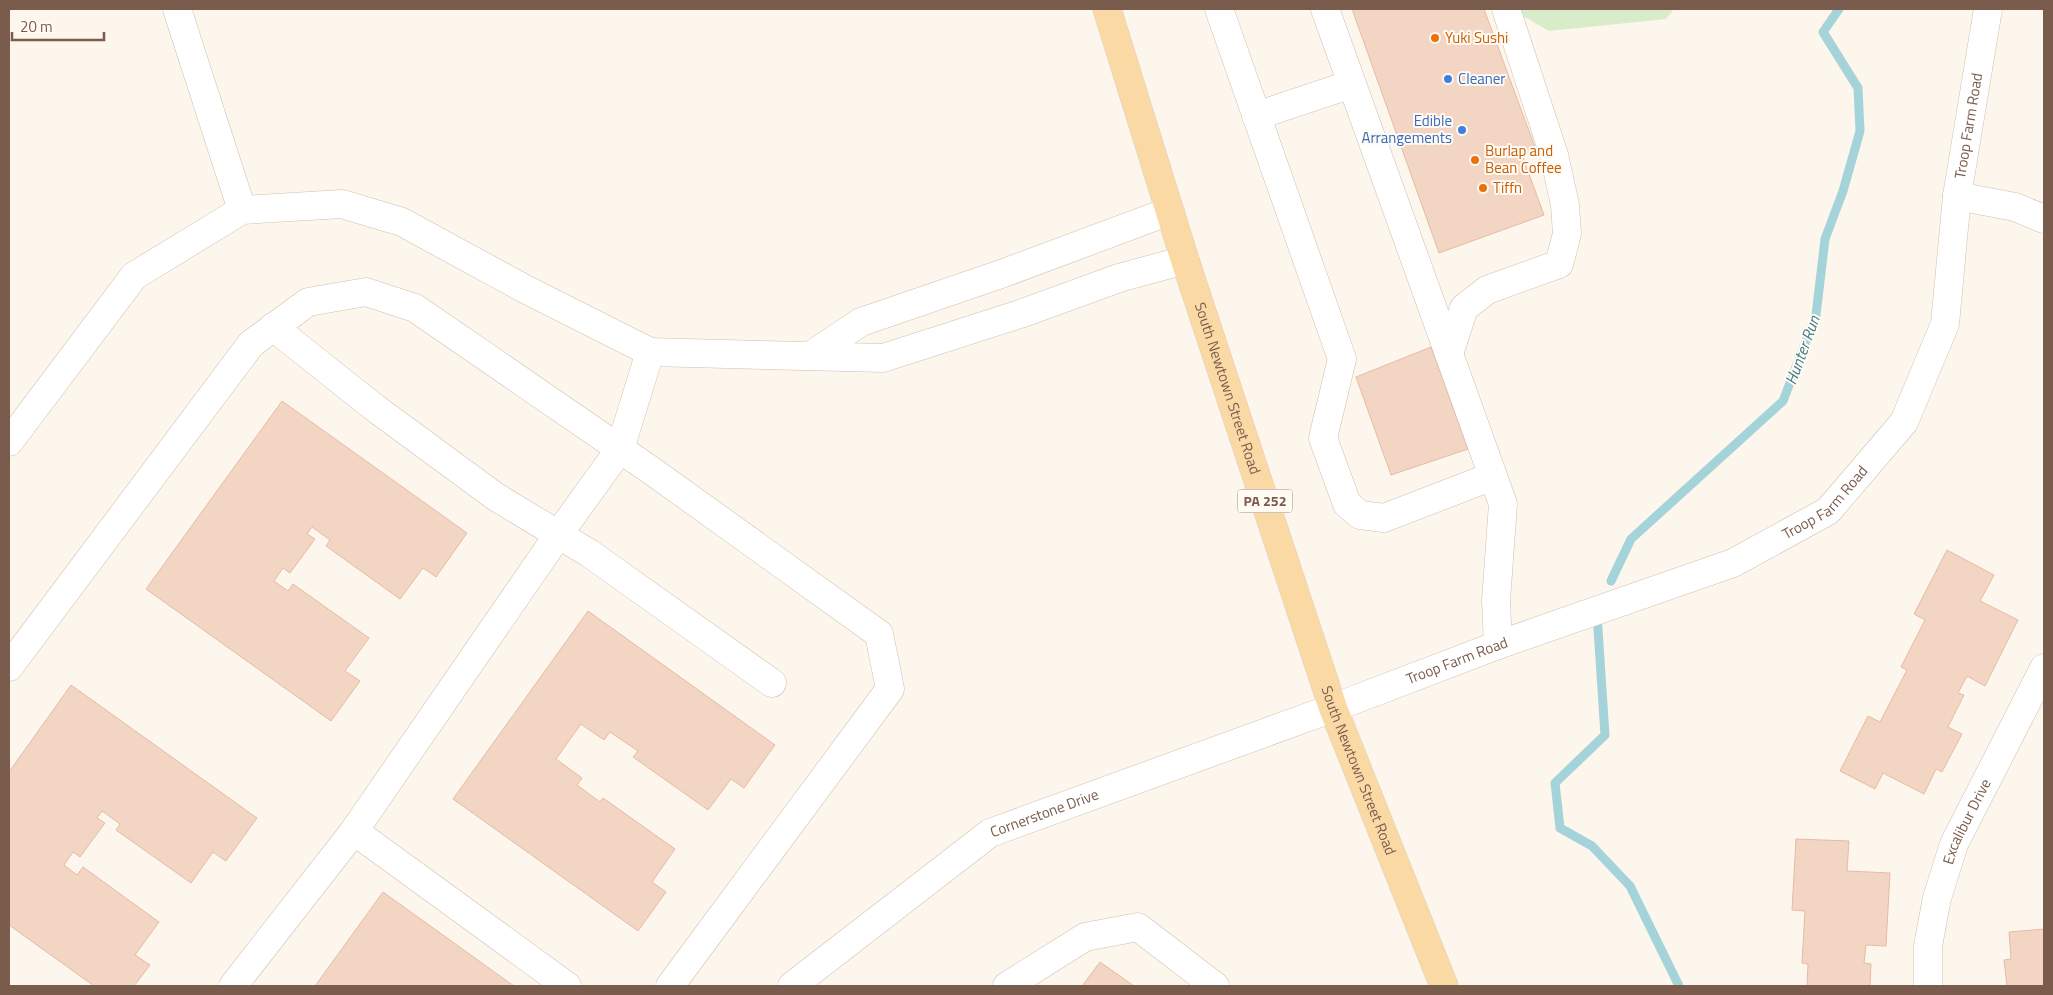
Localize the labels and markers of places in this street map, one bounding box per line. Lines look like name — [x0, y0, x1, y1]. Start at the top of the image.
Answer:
place label: Yuki Sushi — [1445, 26, 1508, 49]
marker: Yuki Sushi — [1429, 32, 1441, 44]
place label: Cleaner — [1458, 67, 1506, 90]
marker: Cleaner — [1442, 73, 1454, 85]
place label: Edible Arrangements — [1361, 109, 1452, 149]
marker: Edible Arrangements — [1456, 124, 1468, 136]
place label: Burlap and Bean Coffee — [1485, 139, 1562, 179]
marker: Burlap and Bean Coffee — [1469, 154, 1481, 166]
place label: Tiffn — [1493, 176, 1522, 199]
marker: Tiffn — [1477, 182, 1489, 194]

